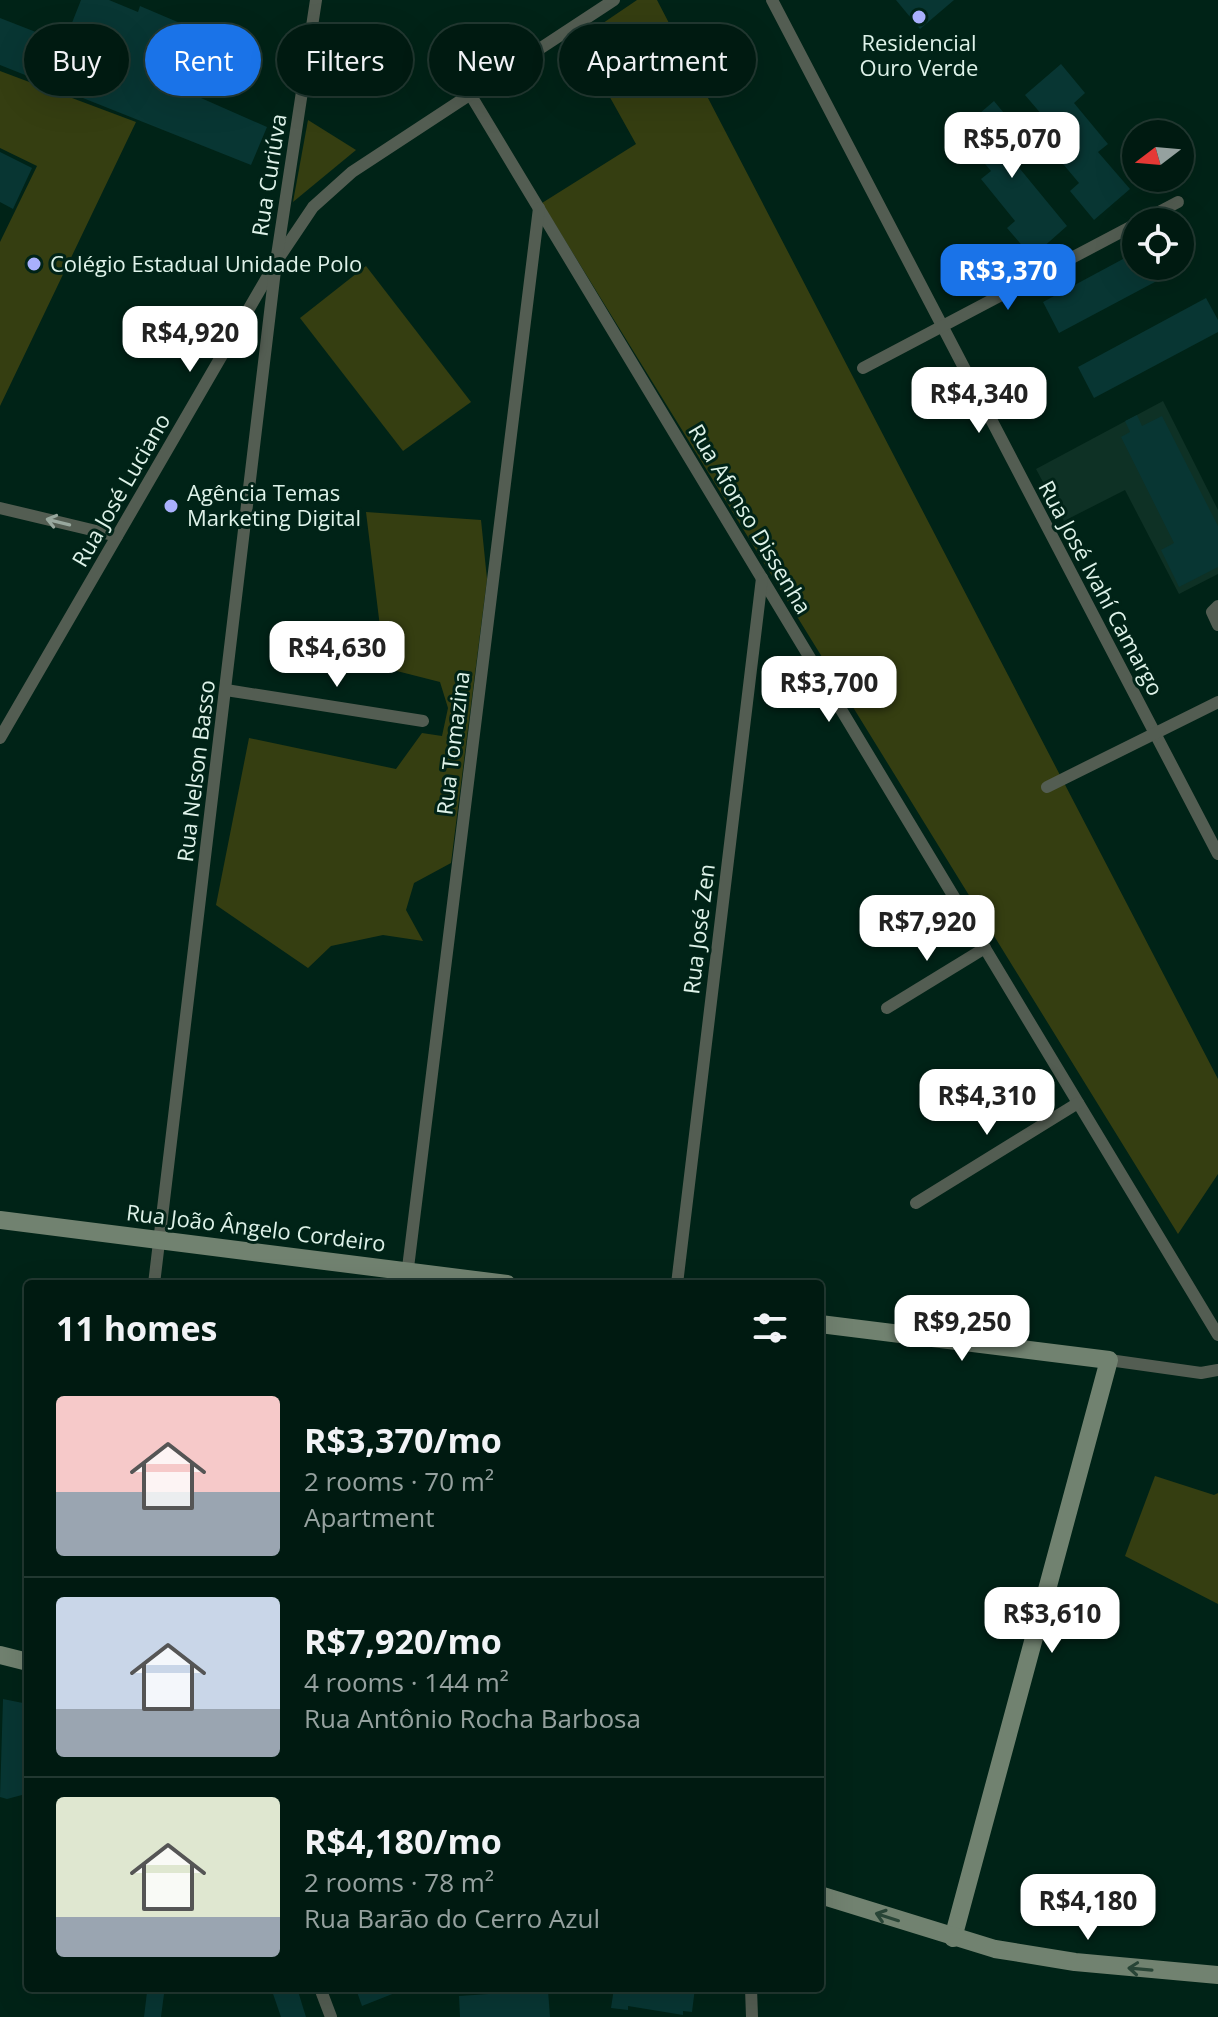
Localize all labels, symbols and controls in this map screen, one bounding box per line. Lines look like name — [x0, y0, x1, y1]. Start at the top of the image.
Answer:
marker: Residencial Ouro Verde — [910, 8, 928, 26]
chip: Buy — [24, 24, 129, 96]
chip: Rent — [145, 24, 261, 96]
chip: Filters — [277, 24, 413, 96]
chip: New — [429, 24, 543, 96]
chip: Apartment — [559, 24, 756, 96]
place label: Residencial Ouro Verde — [860, 27, 978, 82]
street label: Rua Curiúva — [244, 111, 292, 238]
pin: R$5,070 — [938, 112, 1086, 180]
text: R$5,070 — [963, 120, 1061, 156]
north arrow — [1122, 120, 1194, 192]
map controls — [1122, 120, 1194, 280]
button: locate — [1122, 208, 1194, 280]
pin: R$3,370 — [934, 244, 1082, 312]
place label: Colégio Estadual Unidade Polo — [50, 248, 362, 278]
text: R$3,370 — [959, 252, 1057, 288]
marker: Colégio Estadual Unidade Polo — [25, 255, 43, 273]
pin: R$4,920 — [116, 306, 264, 374]
text: R$4,920 — [141, 314, 239, 350]
pin: R$4,340 — [905, 367, 1053, 435]
text: R$4,340 — [930, 375, 1028, 411]
street label: Rua José Luciano — [64, 407, 176, 572]
street label: Rua Afonso Dissenha — [682, 418, 819, 619]
street label: Rua José Ivahí Camargo — [1032, 475, 1171, 700]
place label: Agência Temas Marketing Digital — [187, 477, 361, 532]
marker: Agência Temas Marketing Digital — [162, 497, 180, 515]
one-way arrow — [46, 514, 72, 529]
pin: R$4,630 — [263, 621, 411, 689]
text: R$4,630 — [288, 629, 386, 665]
pin: R$3,700 — [755, 656, 903, 724]
text: R$3,700 — [780, 664, 878, 700]
street label: Rua Tomazina — [428, 669, 476, 816]
street label: Rua Nelson Basso — [169, 678, 221, 864]
street label: Rua José Zen — [675, 862, 721, 996]
pin: R$7,920 — [853, 895, 1001, 963]
text: R$7,920 — [878, 903, 976, 939]
pin: R$4,310 — [913, 1069, 1061, 1137]
text: R$4,310 — [938, 1077, 1036, 1113]
street label: Rua João Ângelo Cordeiro — [125, 1196, 388, 1258]
pin: R$9,250 — [888, 1295, 1036, 1363]
text: R$9,250 — [913, 1303, 1011, 1339]
text: 11 homes — [56, 1305, 217, 1351]
icon: filters — [748, 1306, 792, 1350]
text: R$3,370/mo — [304, 1417, 502, 1463]
icon: home — [120, 1428, 216, 1524]
text: 2 rooms · 70 m² — [304, 1463, 494, 1499]
text: Apartment — [304, 1499, 435, 1535]
pin: R$3,610 — [978, 1587, 1126, 1655]
text: R$3,610 — [1003, 1595, 1101, 1631]
text: R$7,920/mo — [304, 1618, 502, 1664]
icon: home — [120, 1629, 216, 1725]
text: 4 rooms · 144 m² — [304, 1664, 509, 1700]
text: Rua Antônio Rocha Barbosa — [304, 1700, 641, 1736]
text: R$4,180/mo — [304, 1818, 502, 1864]
icon: home — [120, 1829, 216, 1925]
text: 2 rooms · 78 m² — [304, 1864, 494, 1900]
pin: R$4,180 — [1014, 1874, 1162, 1942]
text: R$4,180 — [1039, 1882, 1137, 1918]
text: Rua Barão do Cerro Azul — [304, 1900, 600, 1936]
one-way arrow — [874, 1908, 899, 1923]
one-way arrow — [1127, 1961, 1154, 1976]

